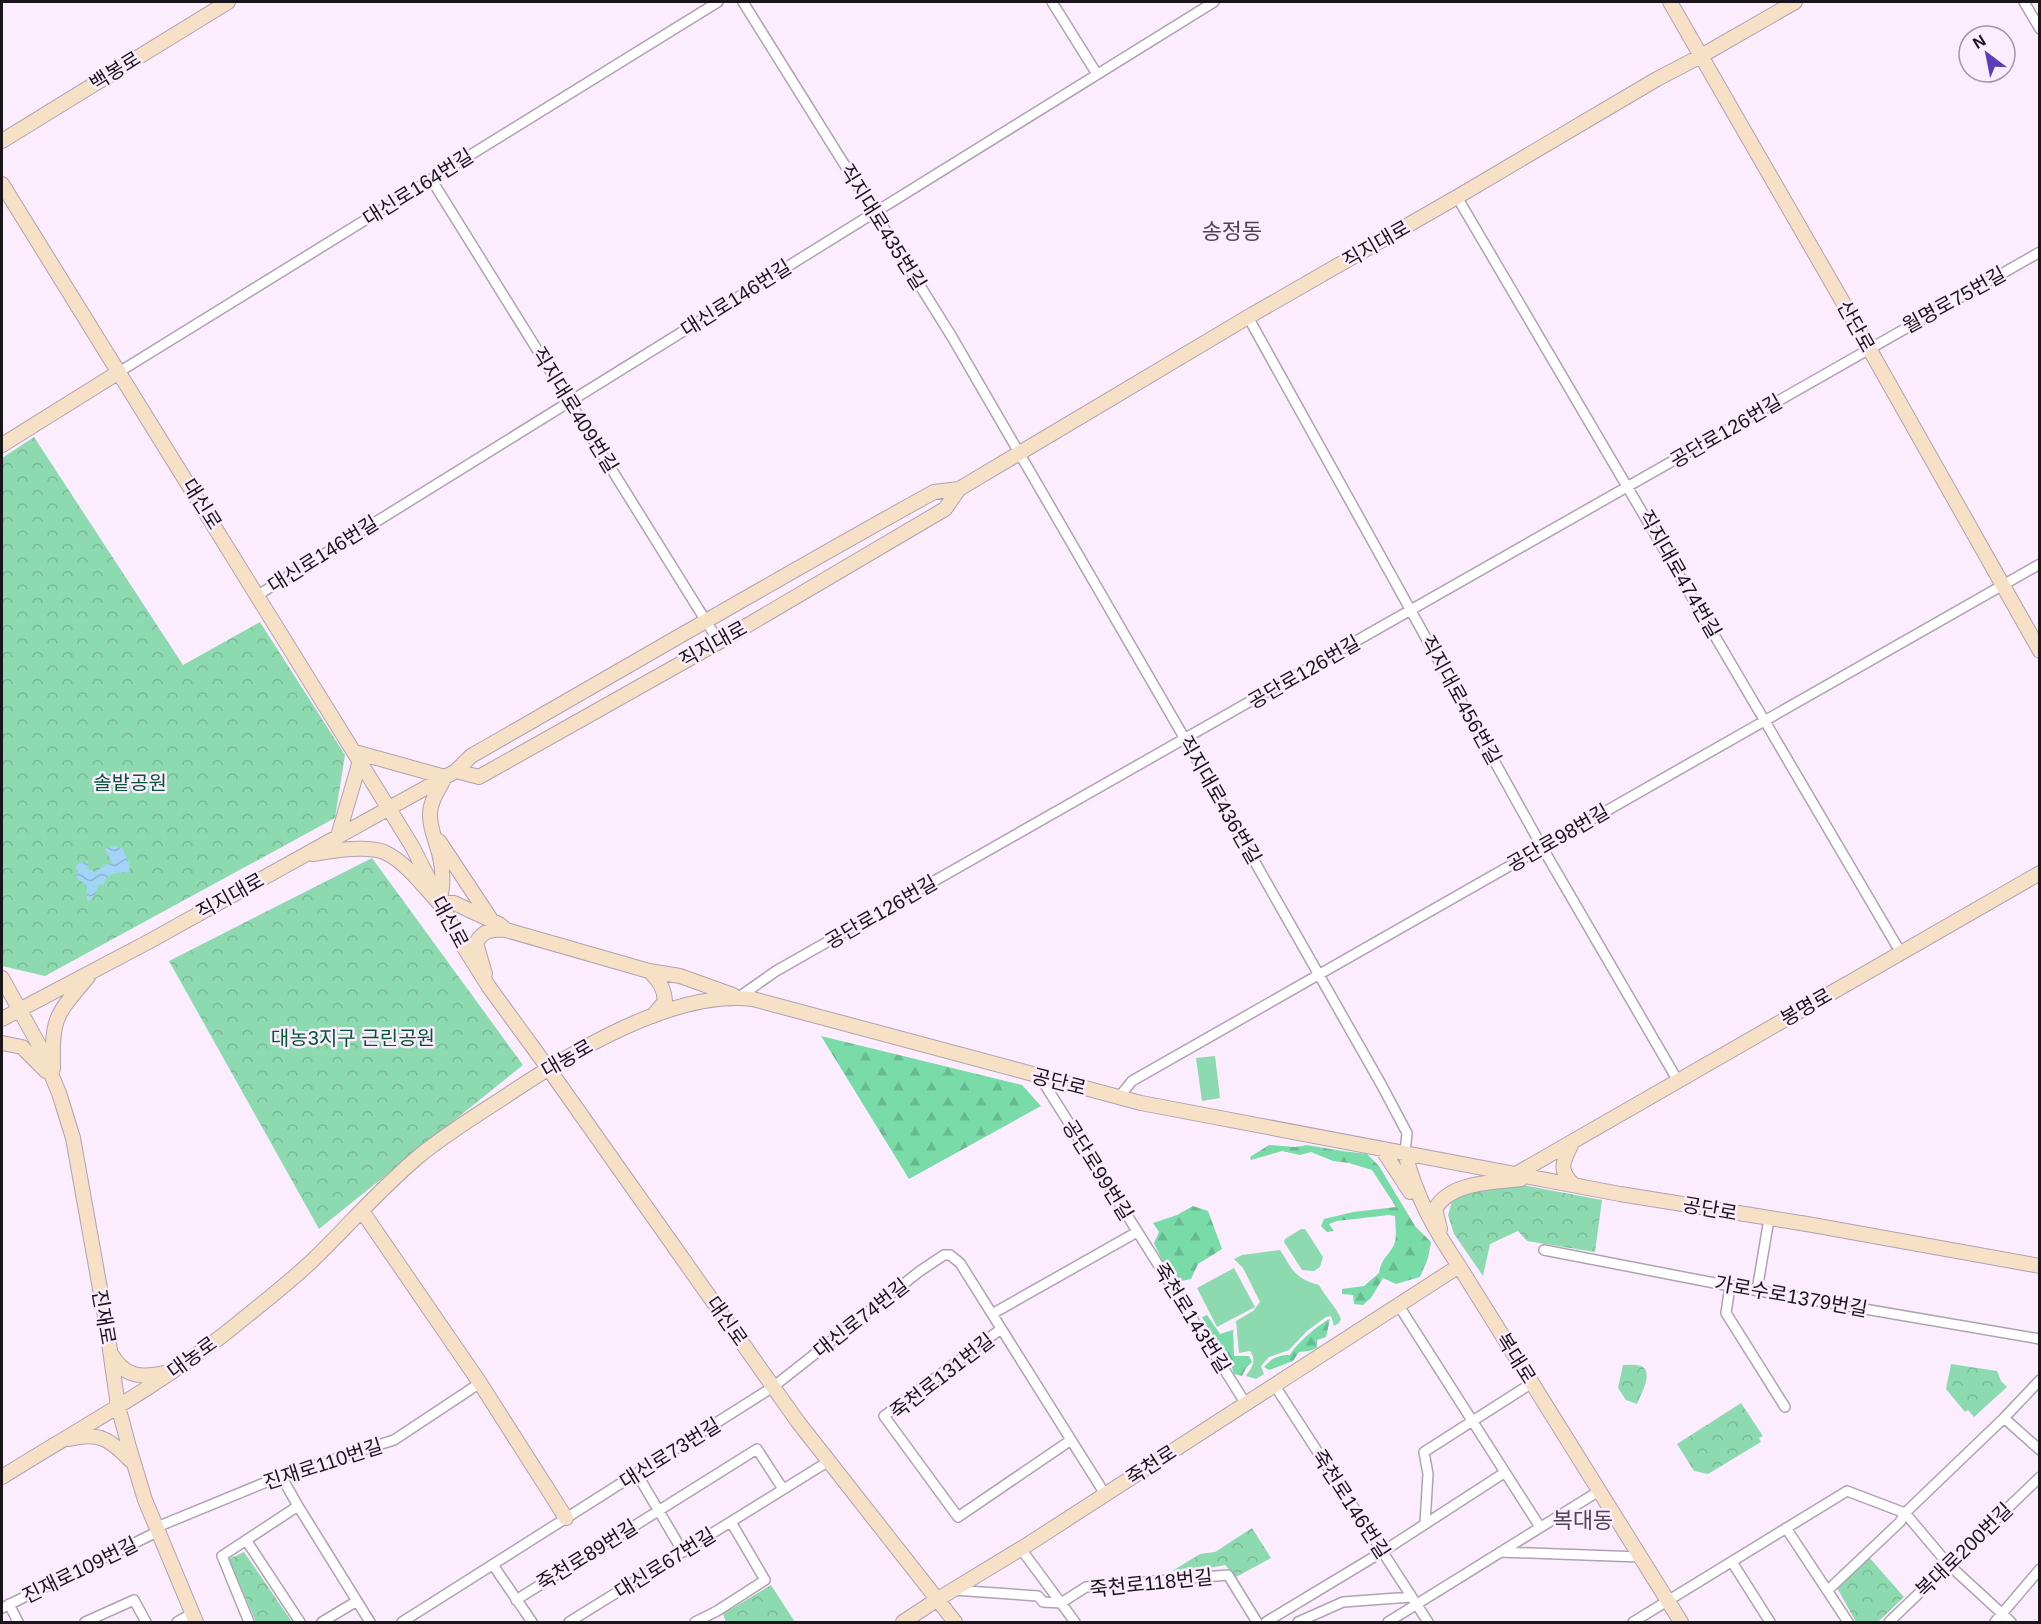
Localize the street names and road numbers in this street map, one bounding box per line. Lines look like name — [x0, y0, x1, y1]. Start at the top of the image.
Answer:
street label: 백봉로 — [86, 47, 144, 95]
street label: 대신로164번길 — [359, 144, 477, 230]
street label: 직지대로435번길 — [836, 160, 930, 294]
street label: 직지대로 — [1339, 216, 1413, 272]
street label: 대신로146번길 — [677, 255, 795, 341]
street label: 월명로75번길 — [1899, 263, 2009, 337]
street label: 산단로 — [1833, 297, 1879, 355]
street label: 직지대로409번길 — [528, 343, 622, 477]
street label: 공단로126번길 — [1666, 390, 1786, 472]
street label: 대신로 — [178, 475, 226, 533]
street label: 직지대로474번길 — [1635, 506, 1725, 642]
street label: 대신로146번길 — [264, 511, 382, 597]
street label: 직지대로 — [675, 617, 751, 671]
street label: 공단로126번길 — [1244, 631, 1364, 713]
street label: 직지대로456번길 — [1417, 632, 1505, 768]
street label: 직지대로436번길 — [1175, 732, 1265, 868]
street label: 공단로98번길 — [1503, 800, 1613, 876]
street label: 직지대로 — [192, 869, 268, 923]
street label: 공단로126번길 — [821, 871, 941, 953]
street label: 대신로 — [427, 892, 473, 952]
street label: 봉명로 — [1777, 984, 1835, 1030]
street label: 대농로 — [538, 1035, 596, 1081]
street label: 공단로 — [1030, 1065, 1088, 1099]
street label: 공단로99번길 — [1058, 1116, 1138, 1224]
street label: 공단로 — [1681, 1193, 1739, 1225]
street label: 죽천로143번길 — [1149, 1259, 1235, 1377]
street label: 가로수로1379번길 — [1713, 1272, 1869, 1320]
street label: 대신로74번길 — [809, 1274, 913, 1362]
street label: 진재로 — [88, 1288, 120, 1346]
street label: 대신로 — [702, 1292, 752, 1350]
street label: 죽천로131번길 — [886, 1329, 998, 1423]
street label: 복대로 — [1492, 1329, 1540, 1387]
street label: 대농로 — [163, 1332, 221, 1382]
street label: 대신로73번길 — [616, 1413, 724, 1493]
street label: 진재로110번길 — [261, 1434, 385, 1494]
street label: 죽천로 — [1122, 1441, 1180, 1489]
street label: 죽천로146번길 — [1308, 1445, 1394, 1563]
street label: 복대로200번길 — [1911, 1499, 2017, 1601]
street label: 죽천로89번길 — [533, 1515, 641, 1595]
street label: 대신로67번길 — [611, 1523, 719, 1603]
street label: 진재로109번길 — [19, 1533, 141, 1607]
street label: 죽천로118번길 — [1088, 1566, 1214, 1600]

